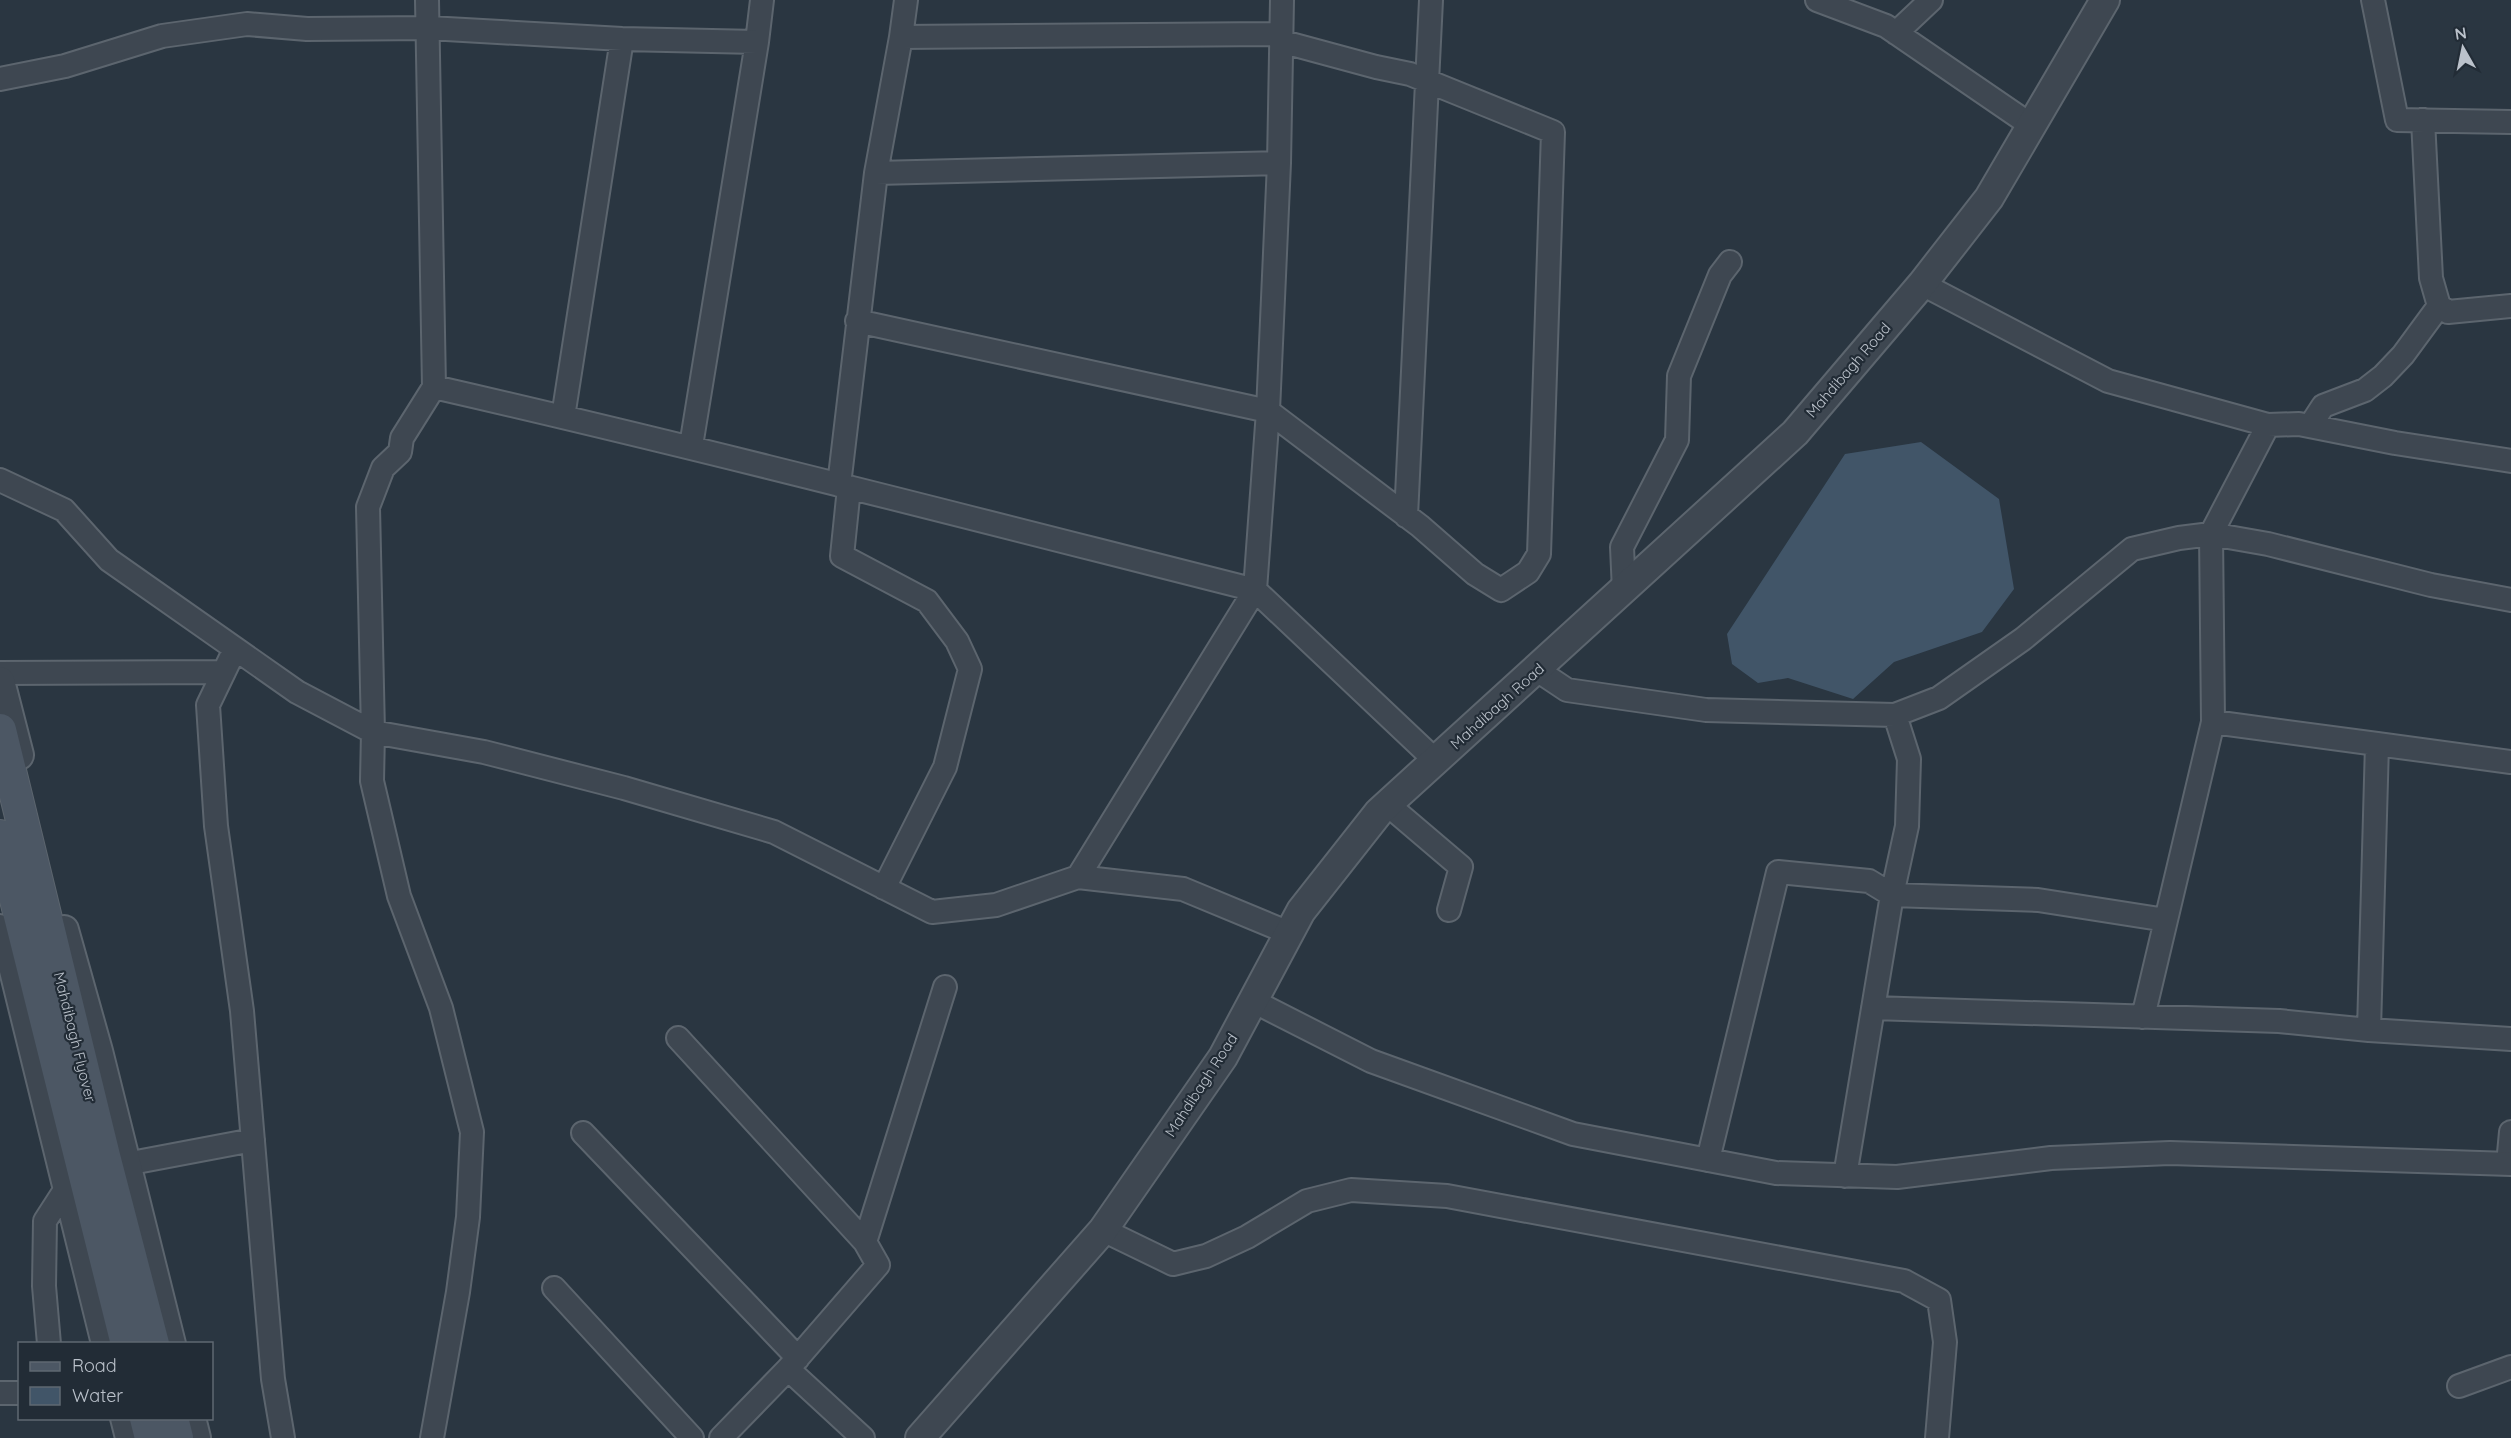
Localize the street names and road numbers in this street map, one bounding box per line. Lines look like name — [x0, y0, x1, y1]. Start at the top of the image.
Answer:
street label: Mahdibagh Road — [1802, 319, 1894, 421]
street label: Mahdibagh Road — [1446, 659, 1548, 753]
street label: Mahdibagh Flyover — [50, 970, 100, 1104]
street label: Mahdibagh Road — [1160, 1030, 1242, 1140]

